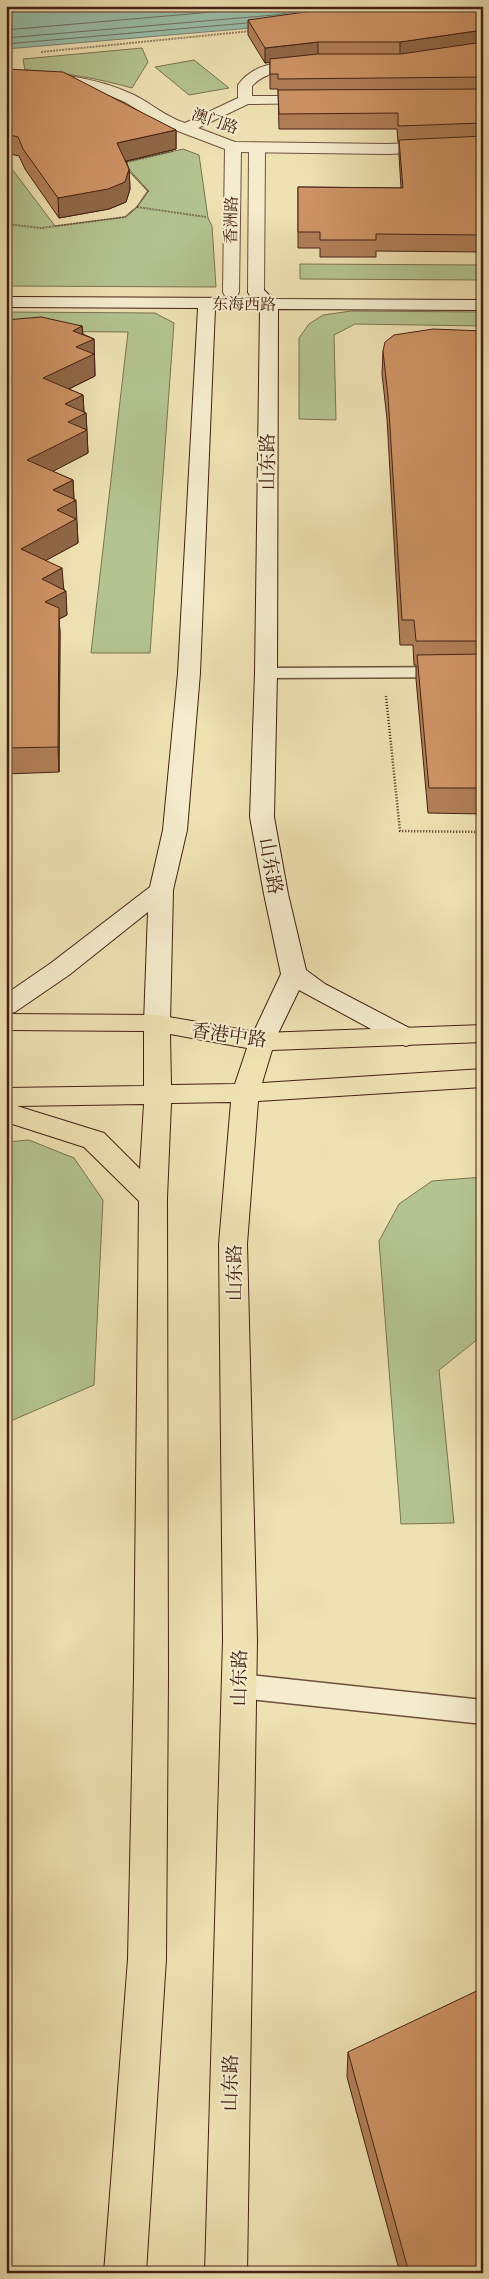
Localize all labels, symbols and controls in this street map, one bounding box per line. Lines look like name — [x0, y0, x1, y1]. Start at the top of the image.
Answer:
street label: 澳门路 — [189, 103, 241, 139]
street label: 香洲路 — [220, 196, 242, 244]
street label: 东海西路 — [212, 293, 276, 315]
street label: 山东路 — [255, 433, 280, 491]
street label: 山东路 — [254, 836, 288, 896]
street label: 香港中路 — [190, 1017, 268, 1053]
street label: 山东路 — [222, 1244, 247, 1302]
street label: 山东路 — [226, 1649, 252, 1707]
street label: 山东路 — [217, 2054, 243, 2112]

